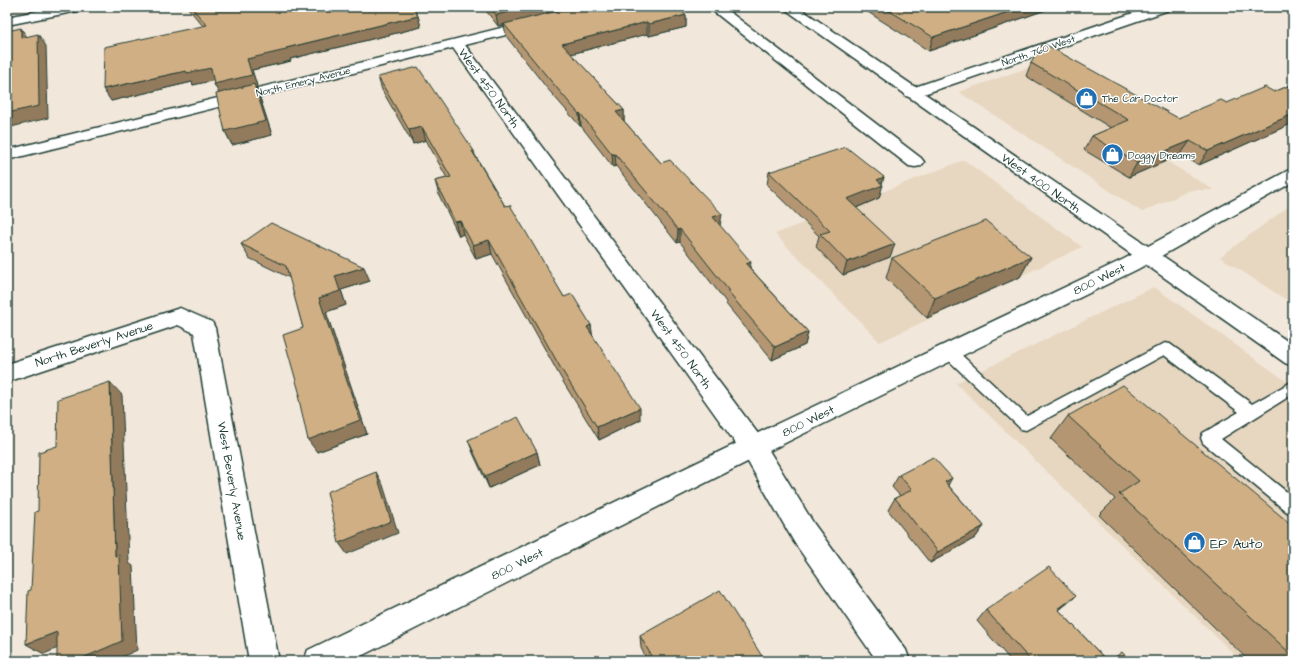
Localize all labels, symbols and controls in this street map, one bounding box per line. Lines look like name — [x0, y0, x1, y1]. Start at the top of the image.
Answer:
street label: North 760 West — [1000, 32, 1077, 70]
street label: West 450 North — [454, 45, 523, 131]
street label: North Emery Avenue — [254, 63, 353, 101]
shop icon: The Car Doctor — [1074, 85, 1100, 111]
place label: The Car Doctor — [1102, 92, 1178, 106]
shop icon: Doggy Dreams — [1099, 142, 1125, 168]
place label: Doggy Dreams — [1128, 149, 1195, 164]
street label: West 400 North — [998, 150, 1084, 217]
street label: 800 West — [1070, 259, 1128, 299]
street label: West 450 North — [646, 306, 715, 392]
street label: North Beverly Avenue — [33, 317, 156, 373]
street label: 800 West — [779, 401, 837, 441]
street label: West Beverly Avenue — [212, 420, 250, 542]
shop icon: EP Auto — [1181, 530, 1207, 556]
place label: EP Auto — [1210, 534, 1263, 554]
street label: 800 West — [488, 544, 546, 584]

